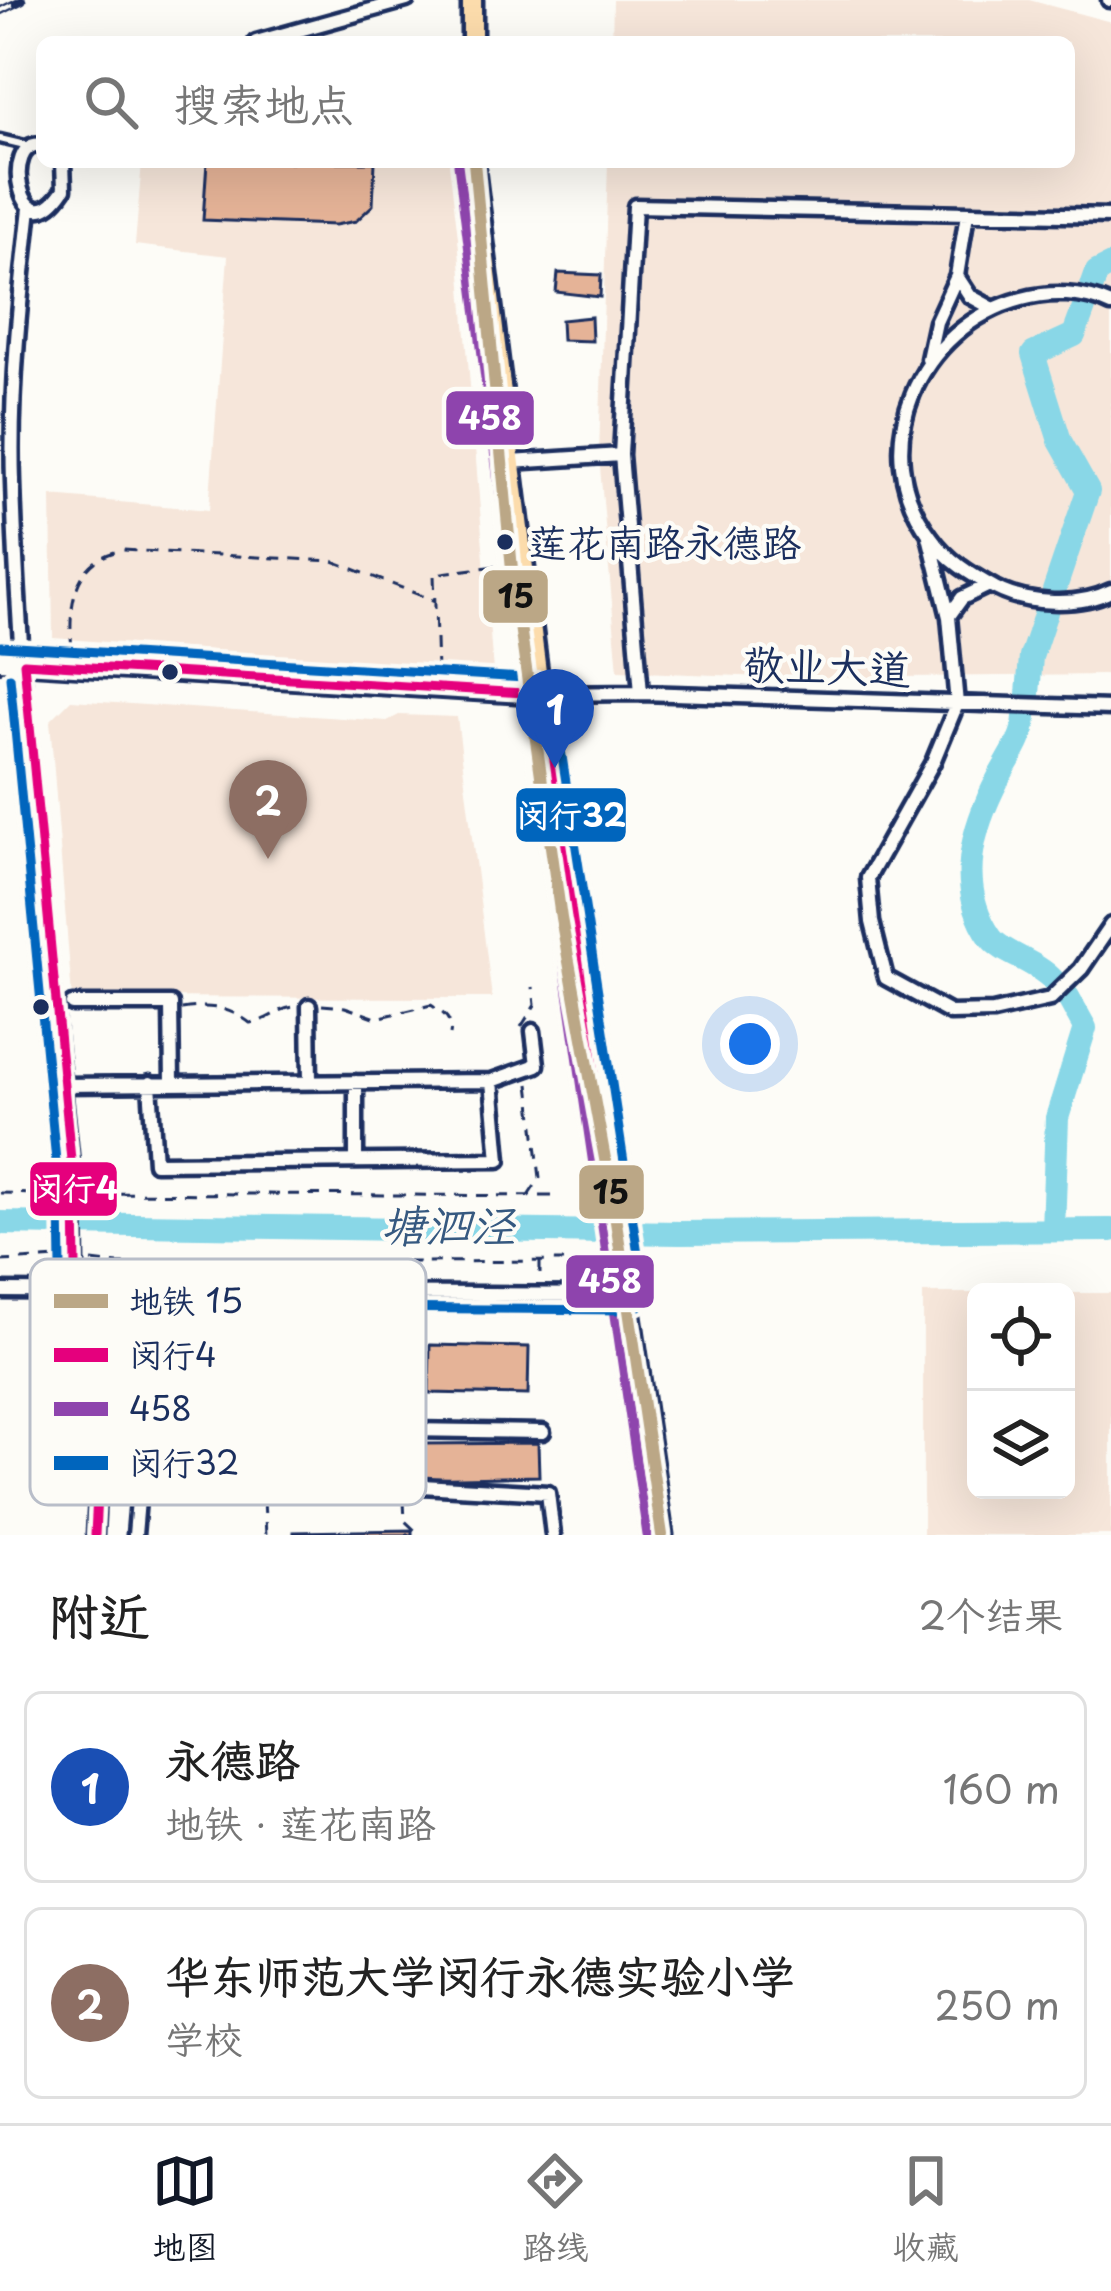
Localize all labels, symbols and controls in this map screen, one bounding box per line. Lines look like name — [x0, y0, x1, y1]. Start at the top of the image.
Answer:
search box — [36, 36, 1075, 168]
text: 搜索地点 — [174, 68, 354, 136]
icon: search — [78, 69, 144, 135]
line badge: 458 — [444, 389, 536, 447]
text: 458 — [458, 391, 522, 441]
place label: 莲花南路永德路 — [528, 511, 801, 570]
marker: 莲花南路永德路 — [494, 531, 516, 553]
line badge: 15 — [481, 568, 550, 625]
text: 15 — [498, 569, 534, 619]
street label: 敬业大道 — [742, 630, 912, 699]
unlabelled marker — [159, 661, 181, 683]
pin: 1 — [516, 669, 594, 768]
pin: 2 — [229, 760, 307, 859]
line badge: 闵行32 — [514, 786, 628, 844]
text: 闵行32 — [516, 788, 626, 838]
unlabelled marker — [30, 996, 52, 1018]
your location — [720, 1014, 780, 1074]
line badge: 闵行4 — [28, 1160, 119, 1218]
text: 闵行4 — [30, 1161, 118, 1211]
line badge: 15 — [577, 1163, 646, 1221]
text: 15 — [593, 1165, 629, 1215]
water label: 塘泗泾 — [380, 1189, 516, 1257]
line badge: 458 — [564, 1253, 656, 1310]
text: 458 — [578, 1254, 642, 1304]
legend — [30, 1259, 426, 1505]
text: 地铁 15 — [129, 1274, 243, 1324]
map controls — [967, 1283, 1075, 1499]
button: locate — [967, 1283, 1075, 1391]
text: 闵行4 — [129, 1328, 217, 1378]
text: 458 — [129, 1382, 192, 1432]
button: layers — [967, 1391, 1075, 1499]
text: 闵行32 — [129, 1436, 239, 1486]
text: 附近 — [48, 1575, 150, 1652]
text: 2个结果 — [918, 1584, 1063, 1643]
text: 永德路 — [165, 1724, 300, 1792]
text: 1 — [81, 1758, 99, 1817]
text: 160 m — [943, 1758, 1060, 1817]
text: 地铁 · 莲花南路 — [165, 1792, 436, 1851]
text: 华东师范大学闵行永德实验小学 — [165, 1940, 795, 2008]
text: 2 — [76, 1974, 104, 2033]
text: 250 m — [935, 1974, 1060, 2033]
text: 学校 — [165, 2008, 243, 2067]
tab: 地图 — [152, 2148, 218, 2270]
tab: 路线 — [522, 2148, 588, 2270]
tab: 收藏 — [893, 2148, 959, 2270]

